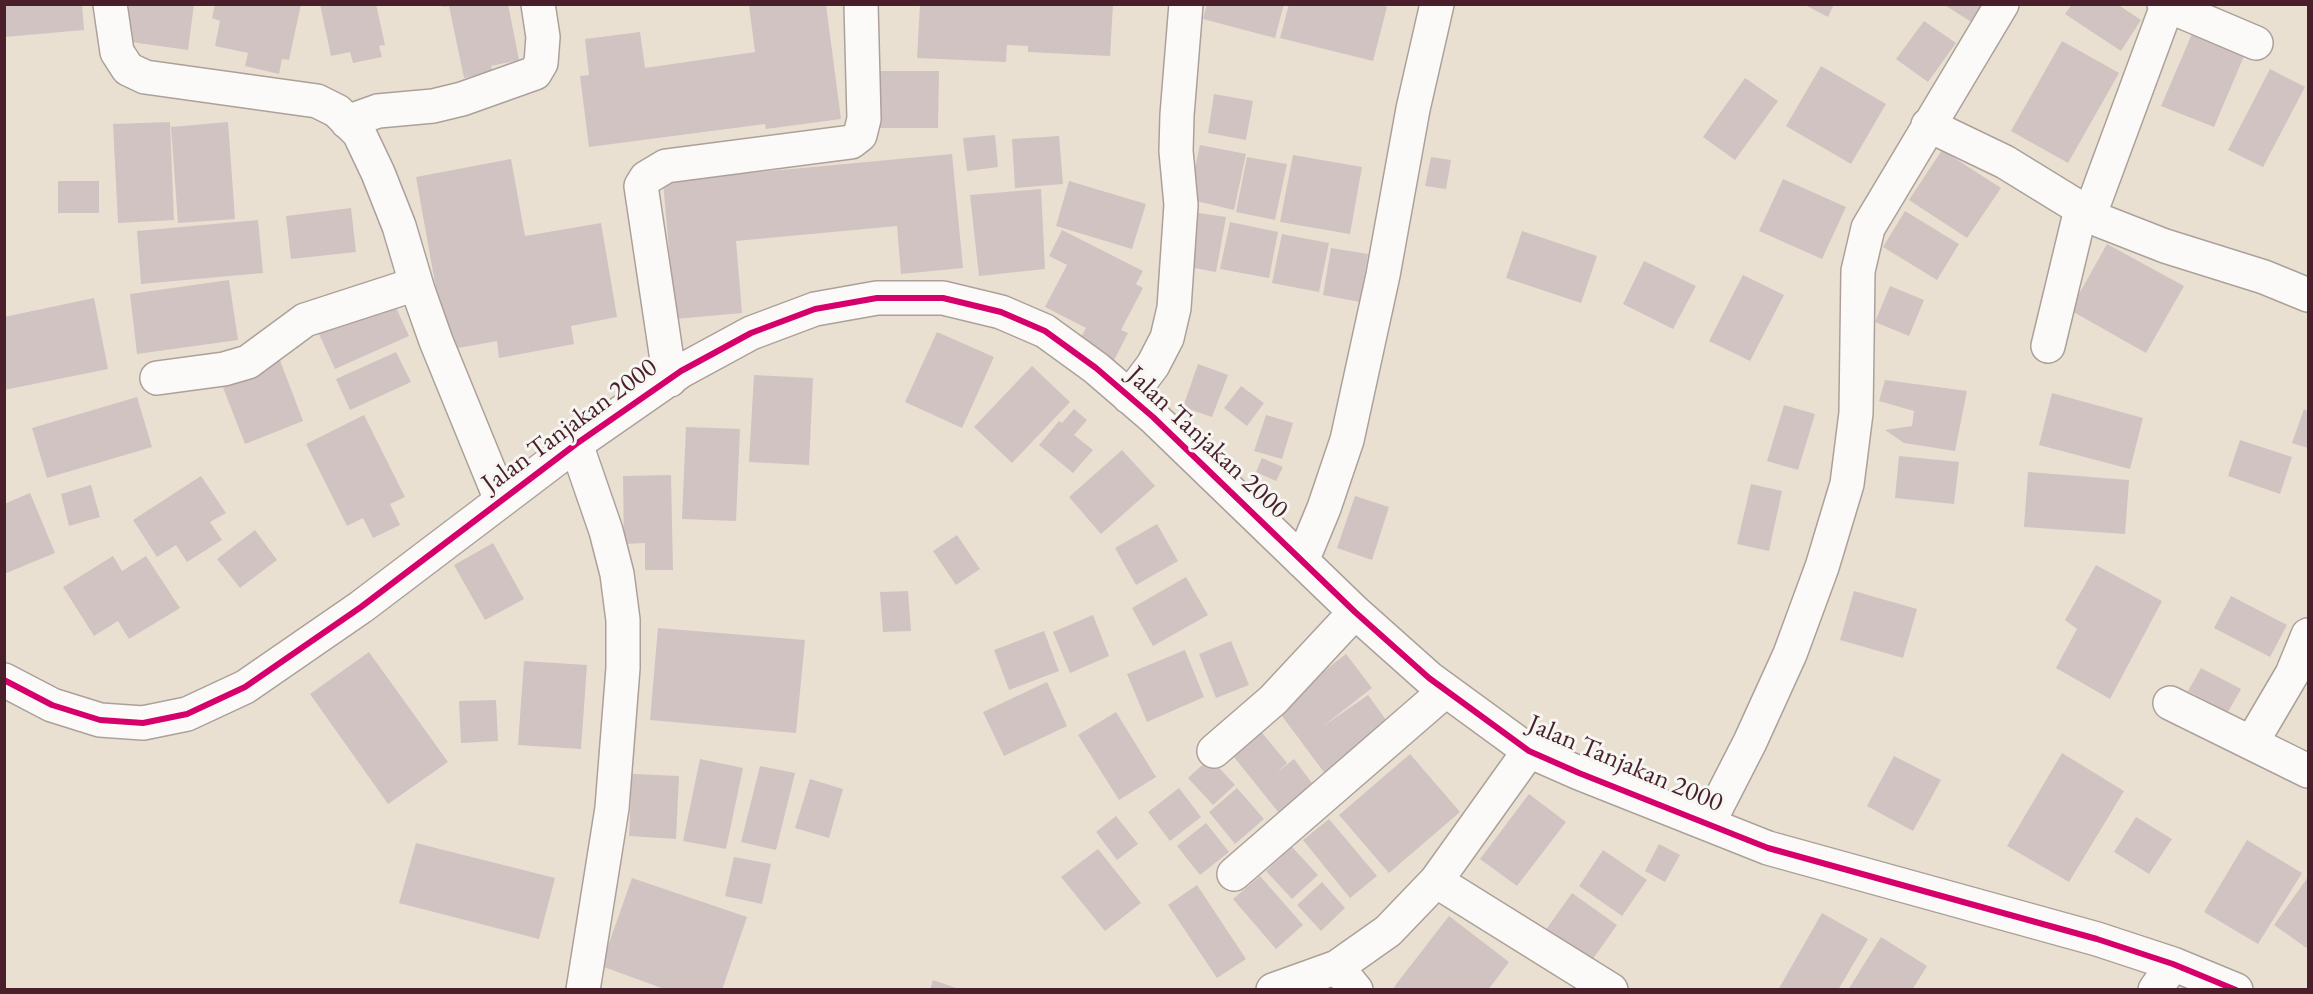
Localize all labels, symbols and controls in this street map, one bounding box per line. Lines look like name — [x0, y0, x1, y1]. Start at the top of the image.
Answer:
street label: Jalan Tanjakan 2000 — [476, 351, 664, 501]
street label: Jalan Tanjakan 2000 — [1120, 360, 1294, 526]
street label: Jalan Tanjakan 2000 — [1522, 708, 1728, 820]

